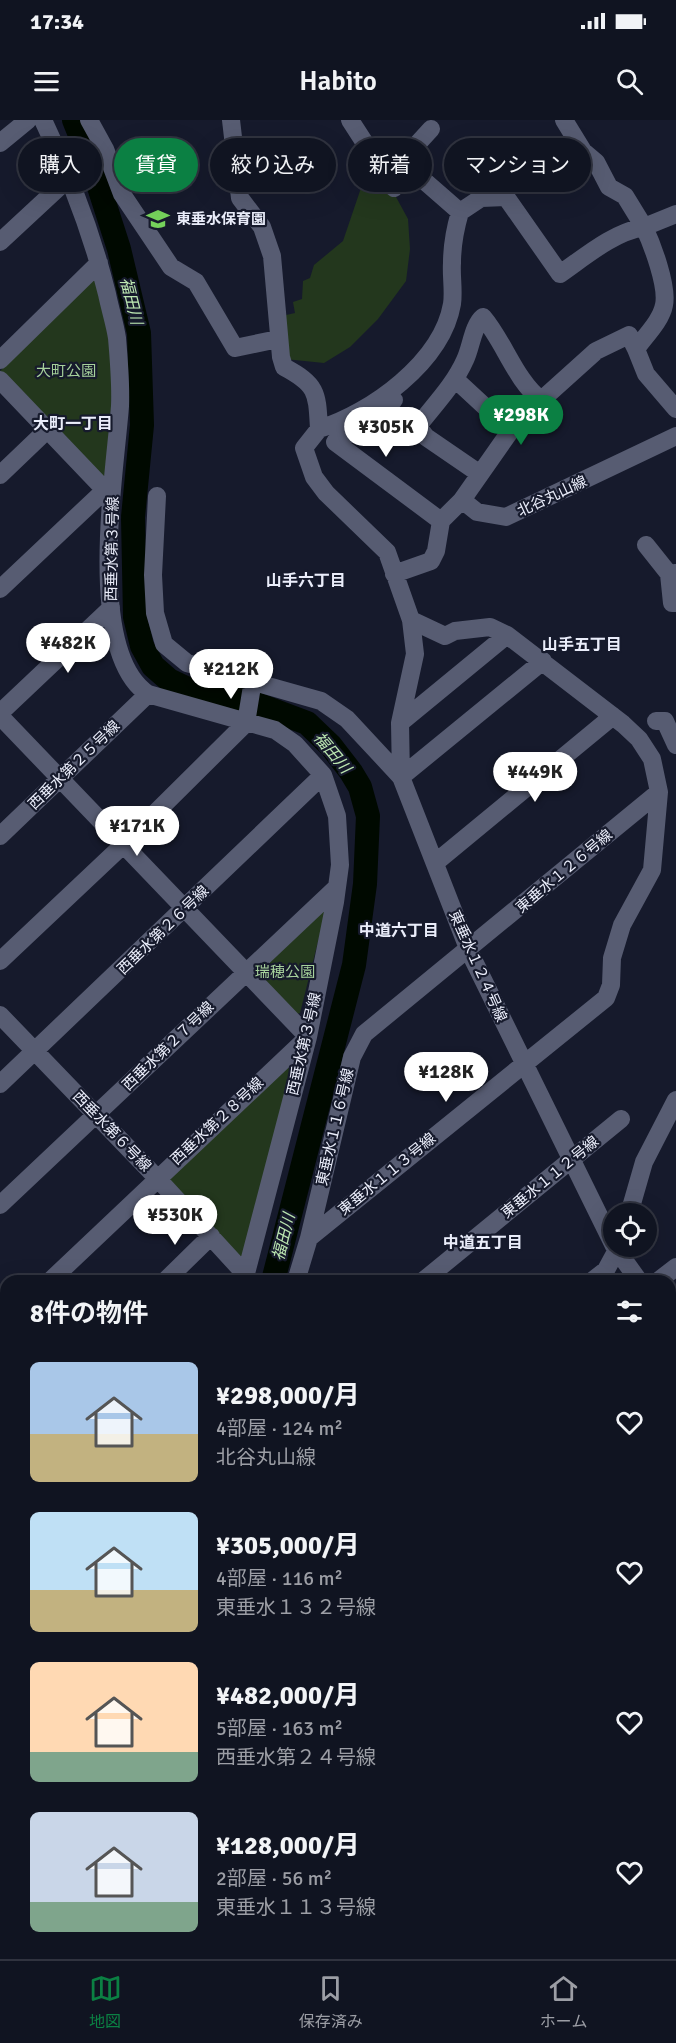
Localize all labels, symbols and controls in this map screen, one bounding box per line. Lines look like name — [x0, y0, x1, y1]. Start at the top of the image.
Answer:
text: 17:34 — [30, 8, 84, 35]
icon: menu — [30, 65, 63, 98]
text: Habito — [299, 65, 377, 98]
icon: search — [613, 65, 646, 98]
chip: 購入 — [18, 138, 102, 192]
chip: 賃貸 — [114, 138, 198, 192]
chip: 絞り込み — [210, 138, 336, 192]
chip: 新着 — [348, 138, 432, 192]
chip: マンション — [444, 138, 591, 192]
school or university icon: 東垂水保育園 — [145, 206, 171, 232]
place label: 東垂水保育園 — [176, 210, 266, 228]
water label: 福田川 — [115, 275, 147, 329]
park label: 大町公園 — [36, 362, 96, 380]
pin: ¥298K — [479, 395, 563, 446]
text: ¥298K — [493, 402, 549, 427]
pin: ¥305K — [344, 407, 428, 458]
district label: 大町一丁目 — [33, 414, 113, 434]
text: ¥305K — [358, 414, 414, 439]
street label: 北谷丸山線 — [514, 472, 590, 520]
street label: 西垂水第３号線 — [102, 496, 122, 602]
district label: 山手六丁目 — [266, 571, 346, 591]
pin: ¥482K — [26, 623, 110, 674]
text: ¥482K — [40, 630, 96, 655]
district label: 山手五丁目 — [542, 635, 622, 655]
pin: ¥212K — [189, 649, 273, 700]
text: ¥212K — [203, 656, 259, 681]
street label: 西垂水第２５号線 — [25, 717, 123, 813]
water label: 福田川 — [309, 728, 356, 779]
pin: ¥449K — [493, 752, 577, 803]
text: ¥449K — [507, 759, 563, 784]
pin: ¥171K — [95, 806, 179, 857]
text: ¥171K — [109, 813, 165, 838]
street label: 東垂水１２６号線 — [512, 826, 616, 916]
street label: 西垂水第２６号線 — [114, 882, 212, 978]
street label: 東垂水１２４号線 — [445, 908, 511, 1024]
district label: 中道六丁目 — [359, 921, 439, 941]
park label: 瑞穂公園 — [255, 963, 315, 981]
street label: 西垂水第３号線 — [283, 991, 325, 1097]
street label: 西垂水第２７号線 — [119, 998, 217, 1094]
pin: ¥128K — [404, 1052, 488, 1103]
text: ¥128K — [418, 1059, 474, 1084]
street label: 東垂水１１６号線 — [313, 1067, 357, 1187]
street label: 西垂水第２８号線 — [167, 1073, 267, 1169]
street label: 西垂水第６号線 — [69, 1087, 155, 1175]
street label: 東垂水１１３号線 — [335, 1129, 439, 1219]
street label: 東垂水１１２号線 — [498, 1132, 602, 1222]
pin: ¥530K — [133, 1195, 217, 1246]
text: ¥530K — [147, 1202, 203, 1227]
map controls — [603, 1203, 657, 1257]
button: locate — [603, 1203, 657, 1257]
water label: 福田川 — [268, 1209, 300, 1263]
district label: 中道五丁目 — [443, 1233, 523, 1253]
icon: filters — [613, 1295, 646, 1328]
text: 8件の物件 — [30, 1298, 148, 1330]
text: ¥298,000/月 — [216, 1380, 360, 1412]
icon: home — [78, 1386, 150, 1458]
icon: heart — [613, 1406, 646, 1439]
text: 4部屋 · 124 m² — [216, 1416, 343, 1441]
text: 北谷丸山線 — [216, 1445, 316, 1470]
text: ¥305,000/月 — [216, 1530, 360, 1562]
icon: home — [78, 1536, 150, 1608]
icon: heart — [613, 1556, 646, 1589]
text: 4部屋 · 116 m² — [216, 1566, 343, 1591]
text: 東垂水１３２号線 — [216, 1595, 376, 1620]
text: ¥482,000/月 — [216, 1680, 360, 1712]
icon: home — [78, 1686, 150, 1758]
icon: heart — [613, 1706, 646, 1739]
text: 5部屋 · 163 m² — [216, 1716, 343, 1741]
text: 西垂水第２４号線 — [216, 1745, 376, 1770]
text: ¥128,000/月 — [216, 1830, 360, 1862]
icon: home — [78, 1836, 150, 1908]
icon: heart — [613, 1856, 646, 1889]
text: 2部屋 · 56 m² — [216, 1866, 332, 1891]
text: 東垂水１１３号線 — [216, 1895, 376, 1920]
tab: 地図 — [89, 1972, 122, 2032]
tab: 保存済み — [299, 1972, 363, 2032]
tab: ホーム — [540, 1972, 587, 2032]

